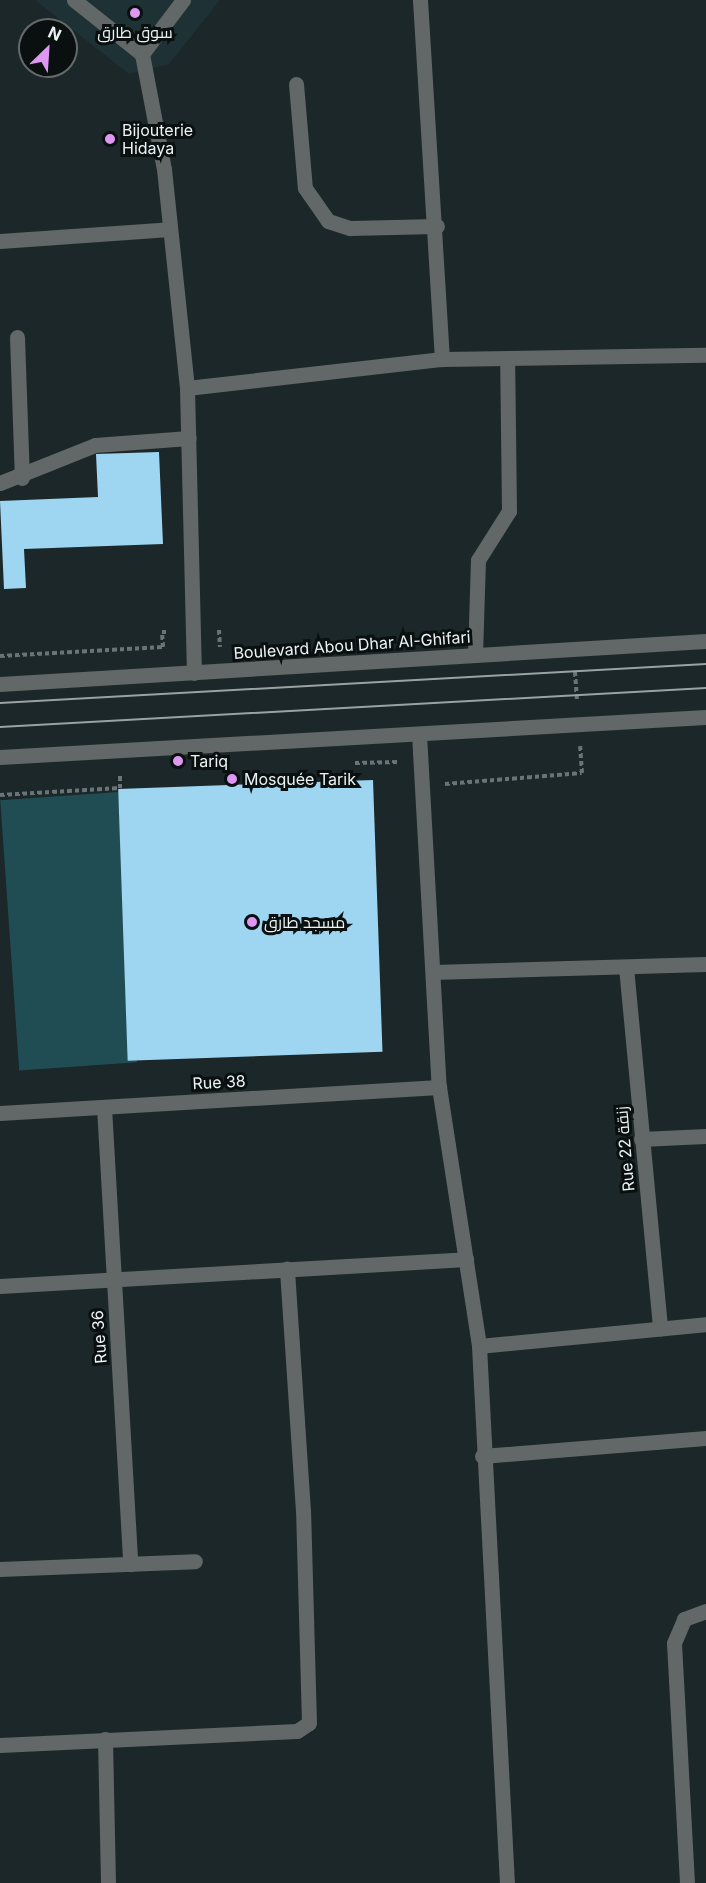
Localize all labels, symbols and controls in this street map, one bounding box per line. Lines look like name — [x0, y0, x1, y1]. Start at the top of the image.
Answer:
marker: سوق طارق — [128, 6, 142, 20]
north arrow — [18, 18, 78, 78]
text: N — [45, 22, 65, 45]
place label: سوق طارق — [97, 22, 173, 42]
place label: Bijouterie Hidaya — [122, 120, 193, 158]
marker: Bijouterie Hidaya — [103, 132, 117, 146]
street label: Boulevard Abou Dhar Al-Ghifari — [233, 627, 471, 663]
place label: Tariq — [190, 751, 228, 771]
marker: Tariq — [171, 754, 185, 768]
place label: Mosquée Tarik — [244, 769, 356, 789]
marker: Mosquée Tarik — [225, 772, 239, 786]
place label: مسجد طارق — [264, 912, 345, 932]
marker: مسجد طارق — [245, 915, 259, 929]
street label: Rue 38 — [192, 1071, 246, 1093]
street label: Rue 22 زنقة — [612, 1106, 638, 1192]
street label: Rue 36 — [88, 1310, 110, 1364]

